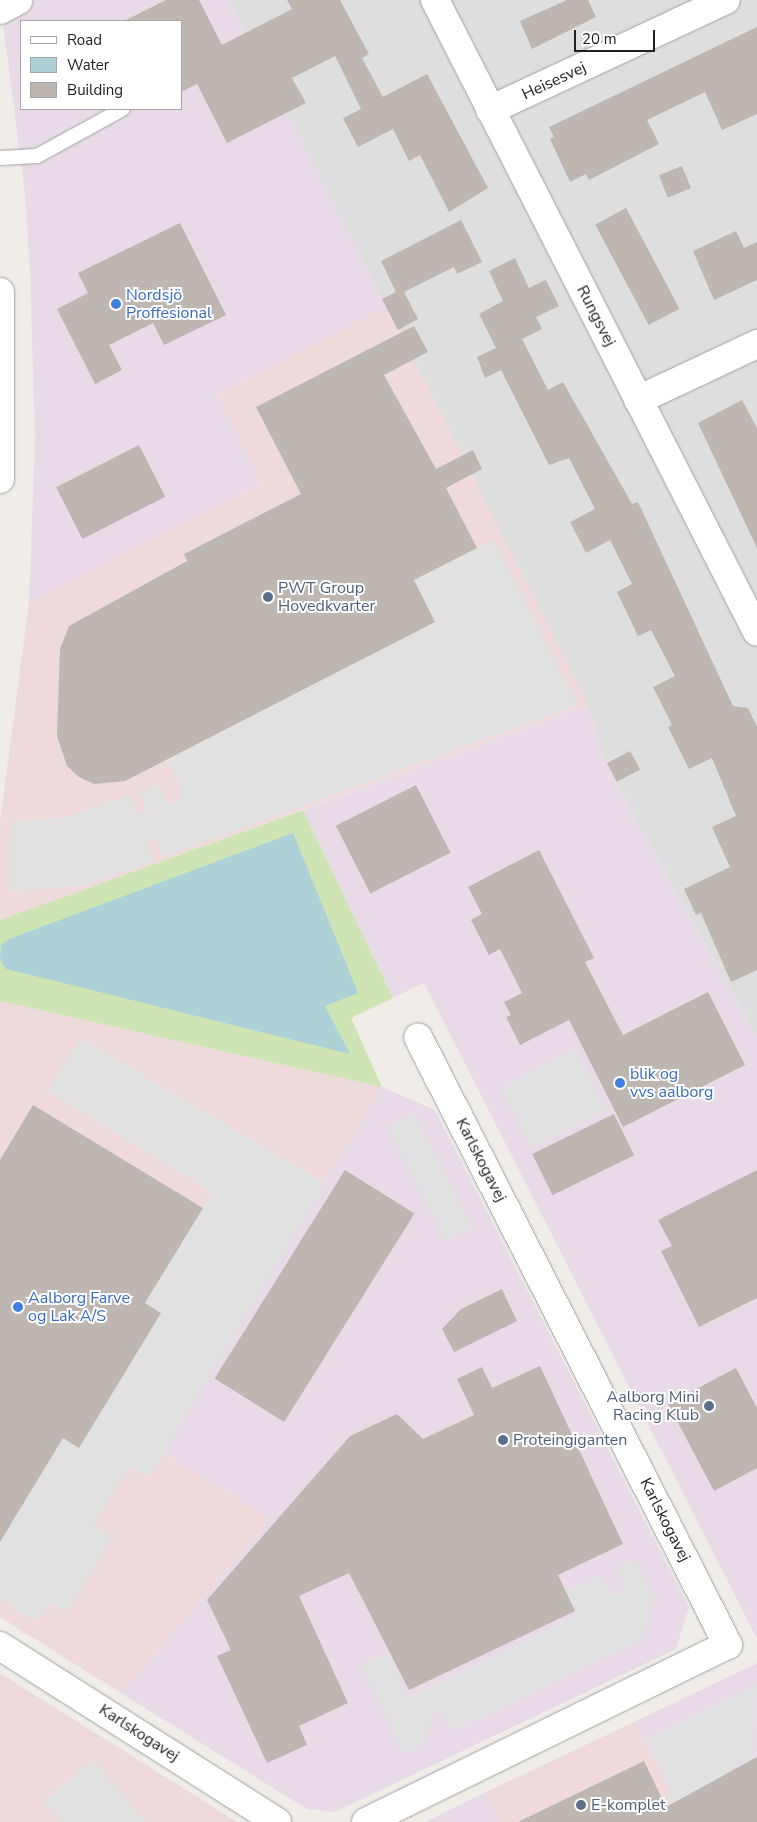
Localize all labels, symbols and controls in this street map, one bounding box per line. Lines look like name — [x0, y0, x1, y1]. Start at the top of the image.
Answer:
legend — [20, 20, 182, 110]
scale bar — [577, 20, 658, 52]
text: 20 m — [582, 29, 617, 49]
text: Road — [67, 30, 102, 50]
text: Water — [67, 55, 109, 75]
street label: Heisesvej — [519, 58, 589, 104]
text: Building — [67, 80, 123, 100]
street label: Rungsvej — [572, 282, 620, 350]
place label: Nordsjö Proffesional — [126, 285, 212, 323]
marker: Nordsjö Proffesional — [110, 298, 122, 310]
place label: PWT Group Hovedkvarter — [278, 578, 375, 616]
marker: PWT Group Hovedkvarter — [262, 591, 274, 603]
place label: blik og vvs aalborg — [630, 1064, 713, 1102]
marker: blik og vvs aalborg — [614, 1077, 626, 1089]
street label: Karlskogavej — [452, 1115, 510, 1205]
place label: Aalborg Farve og Lak A/S — [28, 1288, 130, 1326]
marker: Aalborg Farve og Lak A/S — [12, 1301, 24, 1313]
place label: Aalborg Mini Racing Klub — [607, 1387, 699, 1425]
marker: Aalborg Mini Racing Klub — [703, 1400, 715, 1412]
place label: Proteingiganten — [513, 1430, 627, 1450]
marker: Proteingiganten — [497, 1434, 509, 1446]
street label: Karlskogavej — [636, 1475, 694, 1565]
street label: Karlskogavej — [95, 1700, 183, 1766]
place label: E-komplet — [591, 1795, 666, 1815]
marker: E-komplet — [575, 1799, 587, 1811]

